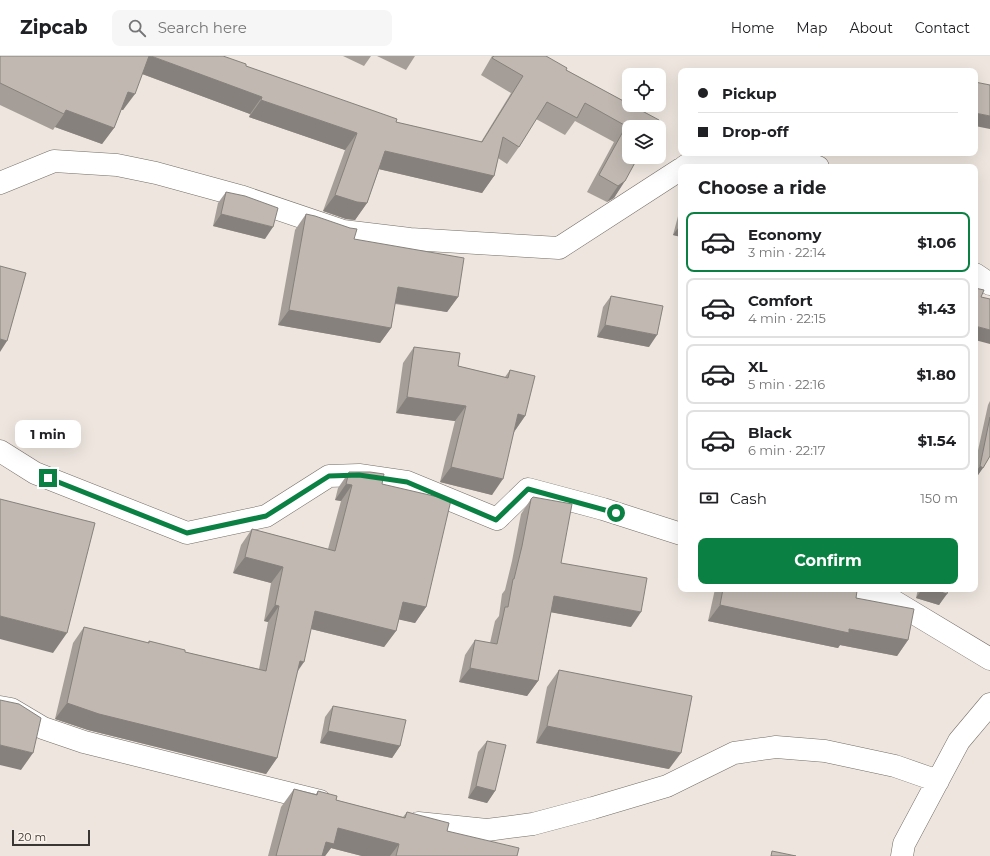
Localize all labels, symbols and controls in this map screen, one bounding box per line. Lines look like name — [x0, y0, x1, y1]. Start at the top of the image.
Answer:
search box — [112, 10, 392, 46]
text: Zipcab — [20, 16, 88, 39]
icon: search — [126, 17, 148, 39]
text: Search here — [158, 18, 247, 37]
text: Home — [731, 19, 774, 37]
text: Map — [796, 19, 827, 37]
text: About — [849, 19, 893, 37]
text: Contact — [915, 19, 970, 37]
map controls — [622, 68, 666, 164]
button: locate — [622, 68, 666, 112]
text: Pickup — [722, 84, 777, 103]
button: layers — [622, 120, 666, 164]
text: Drop-off — [722, 122, 789, 141]
text: Choose a ride — [698, 177, 826, 199]
icon: car — [700, 224, 736, 260]
text: Economy — [748, 225, 821, 244]
text: $1.06 — [917, 233, 956, 252]
text: 3 min · 22:14 — [748, 244, 826, 260]
icon: car — [700, 290, 736, 326]
text: Comfort — [748, 291, 813, 310]
text: $1.43 — [918, 299, 956, 318]
text: 4 min · 22:15 — [748, 310, 826, 326]
icon: car — [700, 356, 736, 392]
text: XL — [748, 357, 767, 376]
text: $1.80 — [917, 365, 956, 384]
text: 5 min · 22:16 — [748, 376, 825, 392]
callout: 1 min — [15, 420, 81, 448]
icon: car — [700, 422, 736, 458]
text: Black — [748, 423, 792, 442]
text: 1 min — [30, 426, 66, 442]
text: $1.54 — [918, 431, 956, 450]
text: 6 min · 22:17 — [748, 442, 825, 458]
route end — [39, 469, 57, 487]
icon: cash — [698, 487, 720, 509]
text: Cash — [730, 489, 767, 508]
text: 150 m — [920, 490, 958, 506]
route start — [607, 504, 625, 522]
button: Confirm — [698, 538, 958, 584]
scale bar — [12, 828, 90, 847]
text: 20 m — [18, 830, 46, 844]

